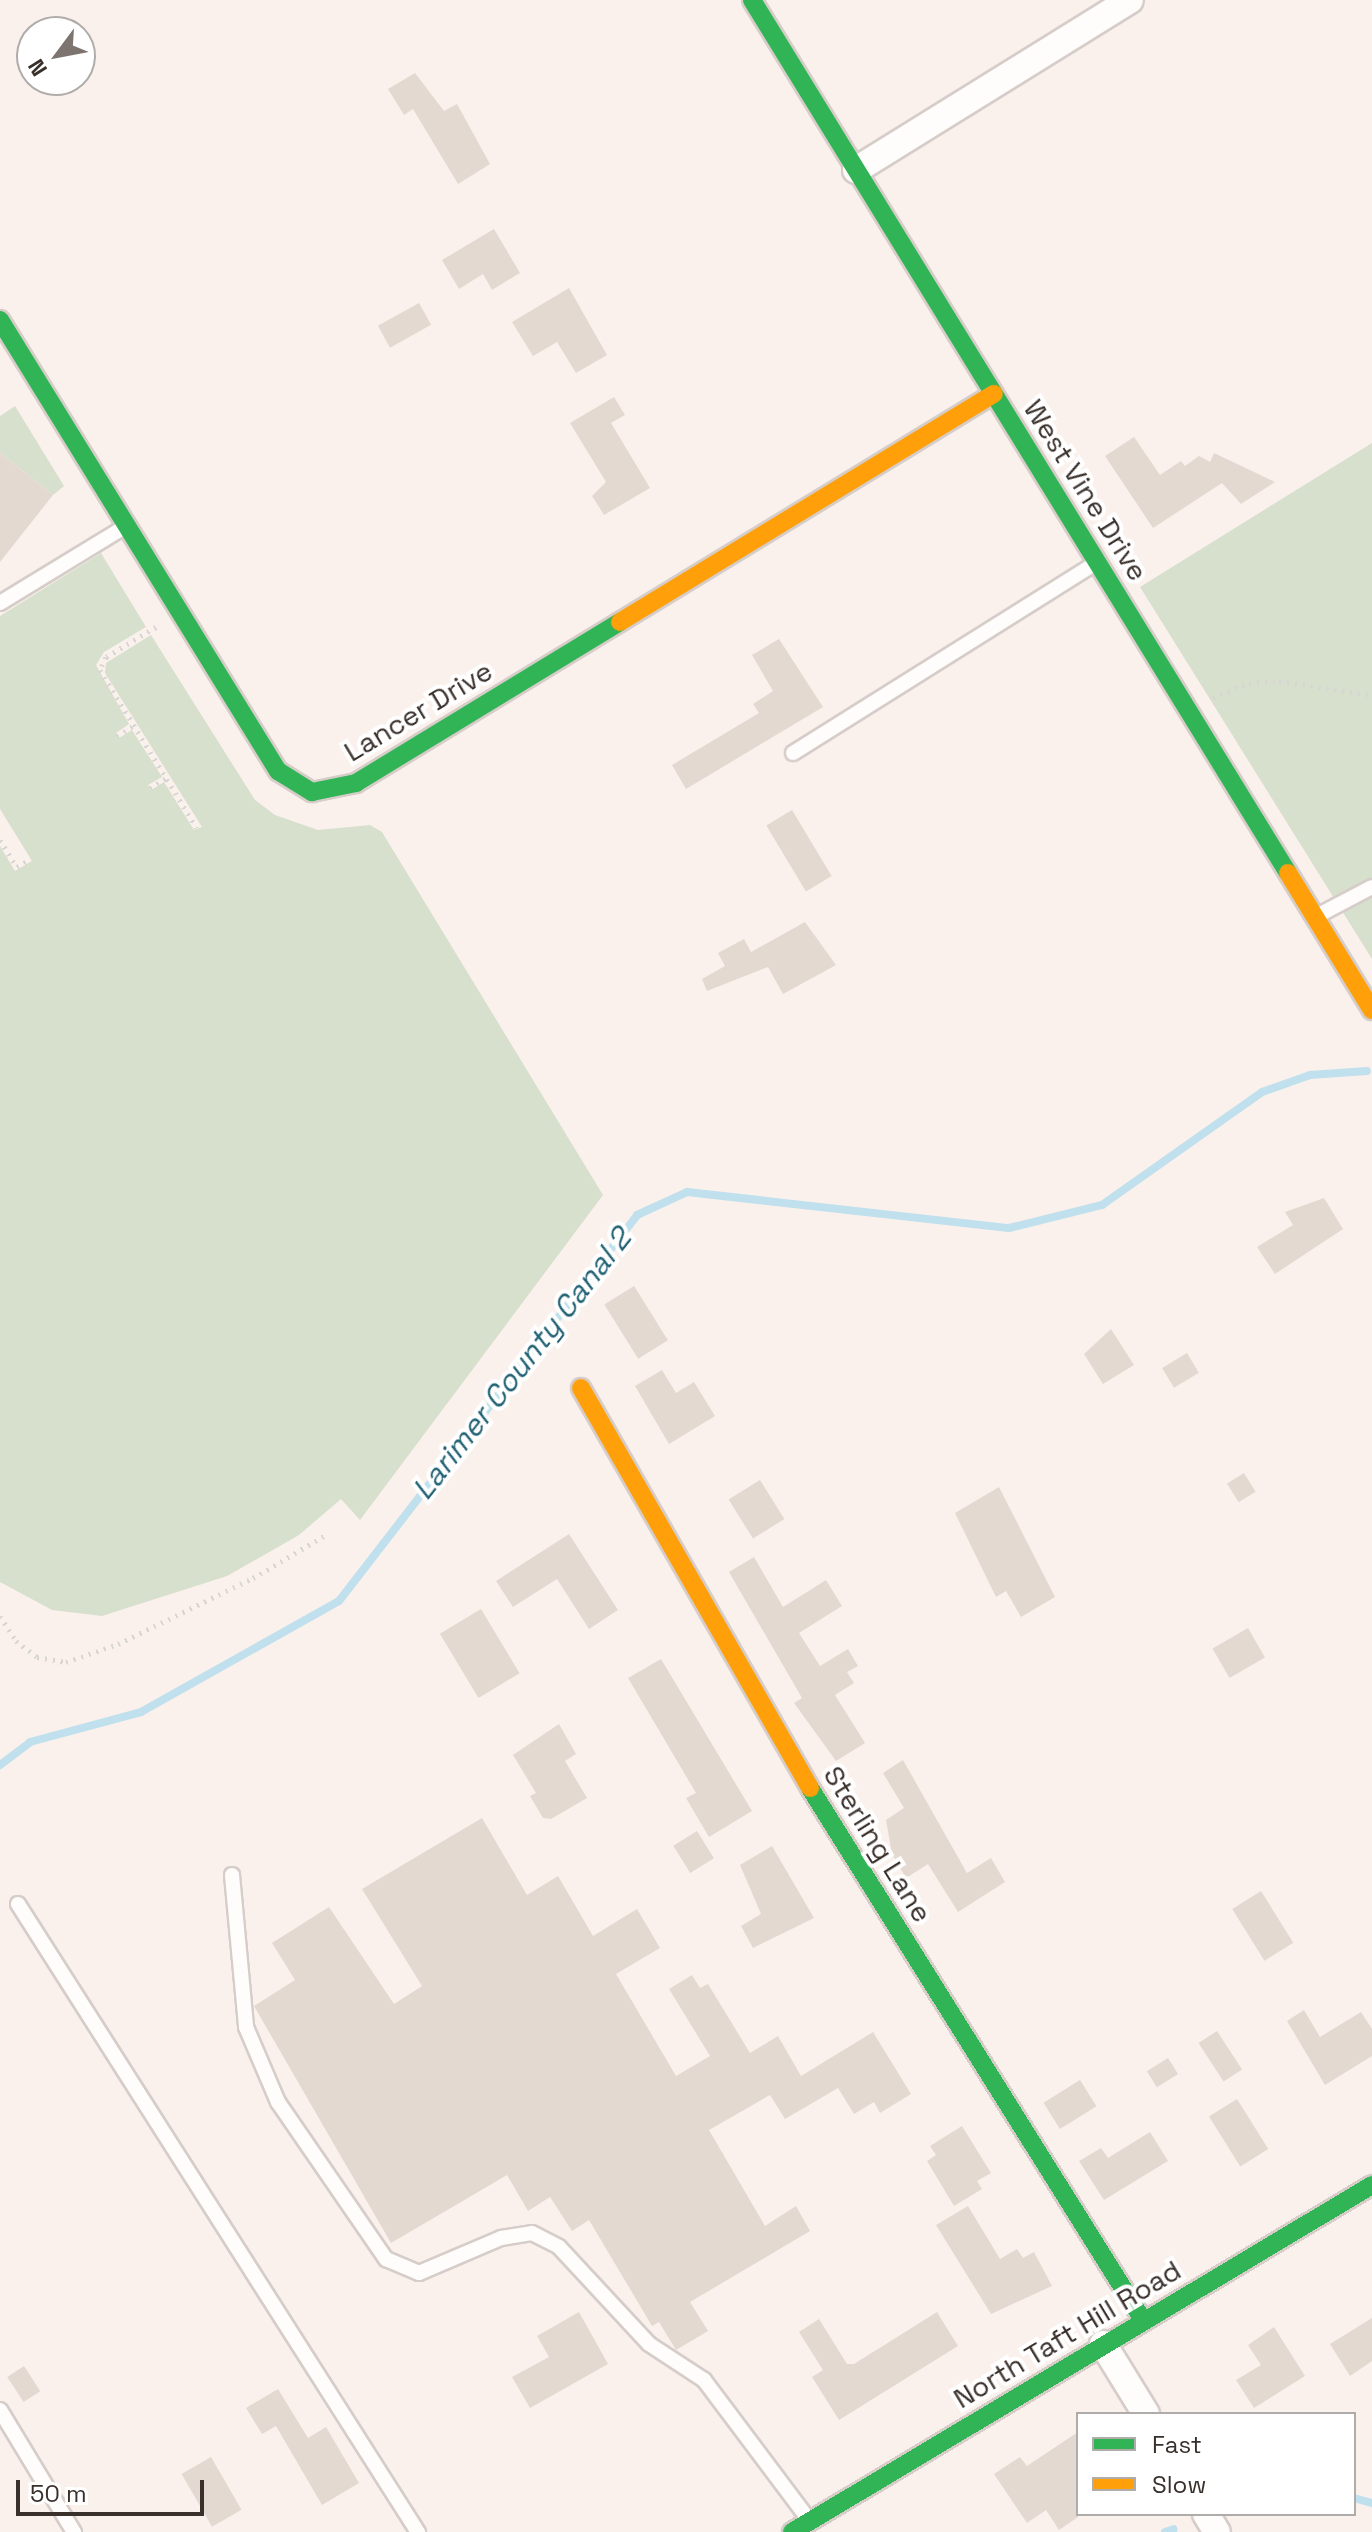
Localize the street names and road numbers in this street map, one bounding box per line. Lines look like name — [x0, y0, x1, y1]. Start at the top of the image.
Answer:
street label: West Vine Drive — [1017, 393, 1155, 587]
street label: Lancer Drive — [338, 654, 498, 768]
street label: Sterling Lane — [817, 1760, 939, 1928]
street label: North Taft Hill Road — [947, 2253, 1187, 2415]

